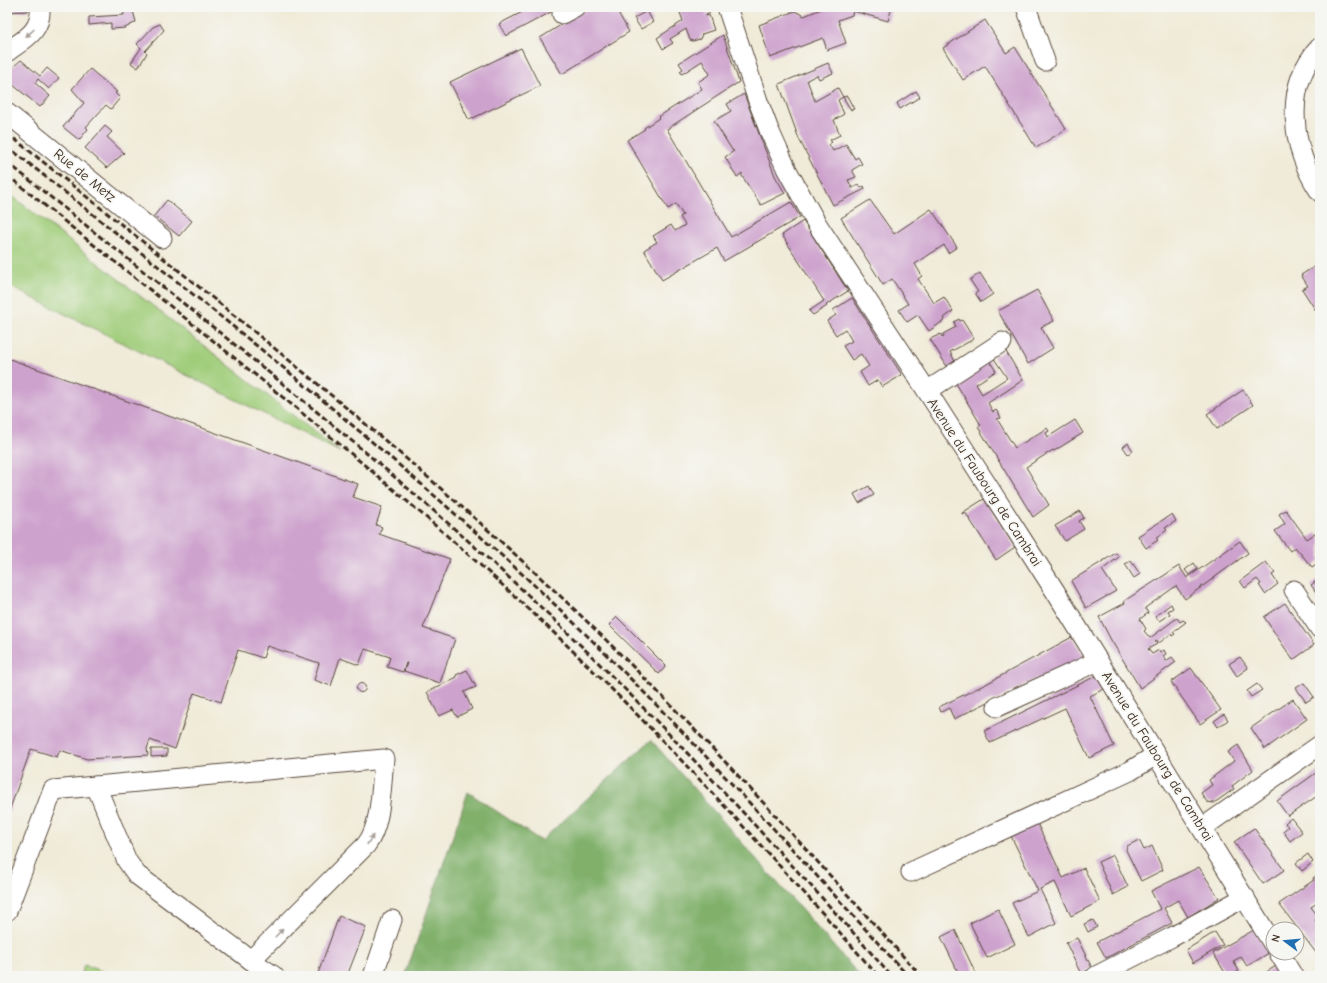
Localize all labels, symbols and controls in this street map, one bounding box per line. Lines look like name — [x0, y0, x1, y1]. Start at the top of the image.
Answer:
one-way arrow — [25, 29, 35, 38]
street label: Rue de Metz — [50, 145, 119, 206]
street label: Avenue du Faubourg de Cambrai — [924, 395, 1045, 570]
street label: Avenue du Faubourg de Cambrai — [1098, 668, 1217, 844]
one-way arrow — [366, 834, 373, 846]
north arrow — [1265, 921, 1305, 961]
one-way arrow — [274, 928, 284, 938]
text: N — [1269, 933, 1283, 944]

